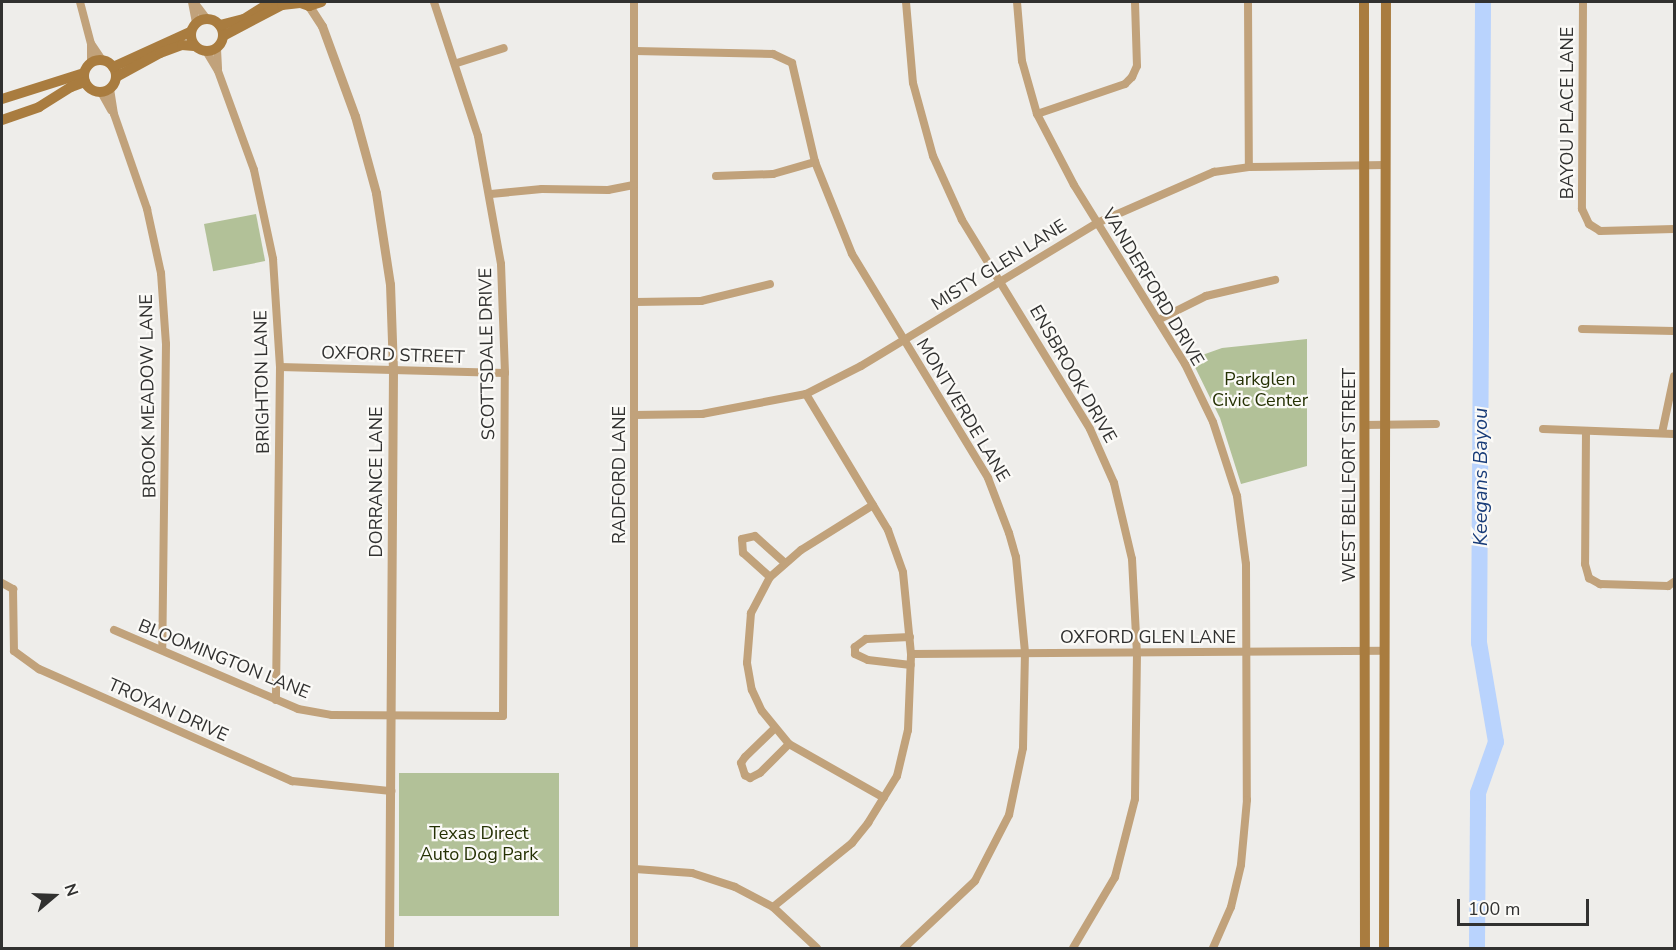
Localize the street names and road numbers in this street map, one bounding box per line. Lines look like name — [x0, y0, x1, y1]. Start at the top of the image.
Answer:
street label: BAYOU PLACE LANE — [1556, 27, 1578, 199]
street label: VANDERFORD DRIVE — [1097, 204, 1209, 370]
street label: MISTY GLEN LANE — [928, 215, 1070, 315]
street label: SCOTTSDALE DRIVE — [475, 268, 499, 440]
street label: BROOK MEADOW LANE — [135, 294, 161, 498]
street label: ENSBROOK DRIVE — [1025, 301, 1121, 447]
street label: BRIGHTON LANE — [250, 310, 274, 454]
street label: MONTVERDE LANE — [912, 334, 1014, 486]
street label: OXFORD STREET — [321, 342, 465, 368]
street label: WEST BELLFORT STREET — [1338, 368, 1360, 582]
street label: DORRANCE LANE — [365, 406, 387, 558]
street label: RADFORD LANE — [608, 406, 630, 544]
street label: BLOOMINGTON LANE — [135, 615, 313, 703]
street label: OXFORD GLEN LANE — [1060, 626, 1236, 648]
street label: TROYAN DRIVE — [105, 674, 231, 746]

